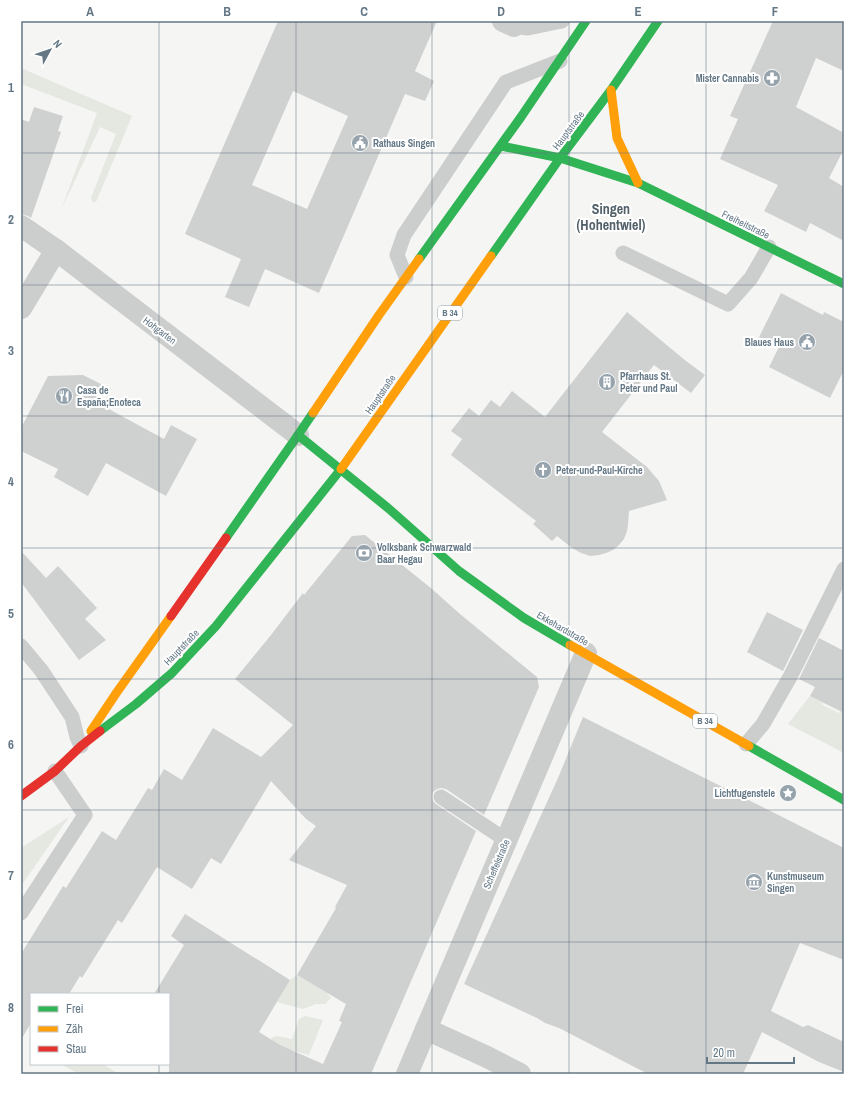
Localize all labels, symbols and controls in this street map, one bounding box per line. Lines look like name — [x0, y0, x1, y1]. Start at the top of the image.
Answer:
text: A — [86, 3, 94, 20]
text: B — [223, 3, 231, 20]
text: C — [360, 3, 368, 20]
text: D — [497, 3, 505, 20]
text: E — [634, 3, 642, 20]
text: F — [772, 3, 779, 20]
north arrow — [30, 30, 70, 70]
text: N — [50, 37, 65, 51]
pharmacy icon: Mister Cannabis — [762, 68, 782, 88]
place label: Mister Cannabis — [696, 72, 759, 85]
text: 1 — [8, 79, 14, 96]
street label: Hauptstraße — [550, 108, 587, 152]
public building icon: Rathaus Singen — [350, 133, 370, 153]
place label: Rathaus Singen — [373, 137, 435, 150]
district label: Singen (Hohentwiel) — [577, 200, 646, 234]
street label: Freiheitstraße — [720, 207, 772, 242]
text: 2 — [8, 211, 14, 228]
road number: B 34 — [438, 306, 462, 320]
street label: Hohgarten — [140, 314, 179, 347]
public building icon: Blaues Haus — [797, 332, 817, 352]
place label: Blaues Haus — [745, 336, 794, 349]
text: 3 — [8, 342, 14, 359]
place label: Pfarrhaus St. Peter und Paul — [620, 370, 677, 395]
street label: Hauptstraße — [362, 372, 399, 416]
building icon: Pfarrhaus St. Peter und Paul — [597, 372, 617, 392]
place label: Casa de España;Enoteca — [77, 384, 141, 409]
restaurant icon: Casa de España;Enoteca — [54, 386, 74, 406]
church icon: Peter-und-Paul-Kirche — [533, 460, 553, 480]
place label: Peter-und-Paul-Kirche — [556, 464, 643, 477]
text: 4 — [8, 473, 14, 490]
place label: Volksbank Schwarzwald Baar Hegau — [377, 541, 471, 566]
bank icon: Volksbank Schwarzwald Baar Hegau — [354, 543, 374, 563]
text: 5 — [8, 605, 14, 622]
street label: Ekkehardstraße — [534, 608, 591, 649]
street label: Hauptstraße — [161, 626, 202, 668]
road number: B 34 — [693, 714, 717, 728]
text: 6 — [8, 736, 14, 753]
place icon: Lichtfugenstele — [778, 783, 798, 803]
place label: Lichtfugenstele — [714, 787, 775, 800]
street label: Scheffelstraße — [480, 837, 513, 891]
text: 7 — [8, 867, 14, 884]
place label: Kunstmuseum Singen — [767, 870, 824, 895]
museum icon: Kunstmuseum Singen — [744, 872, 764, 892]
legend — [30, 993, 170, 1065]
text: 8 — [8, 999, 14, 1016]
text: Frei — [66, 1001, 84, 1017]
text: Zäh — [66, 1021, 83, 1037]
scale bar — [707, 1039, 794, 1065]
text: Stau — [66, 1041, 86, 1057]
text: 20 m — [713, 1045, 735, 1061]

